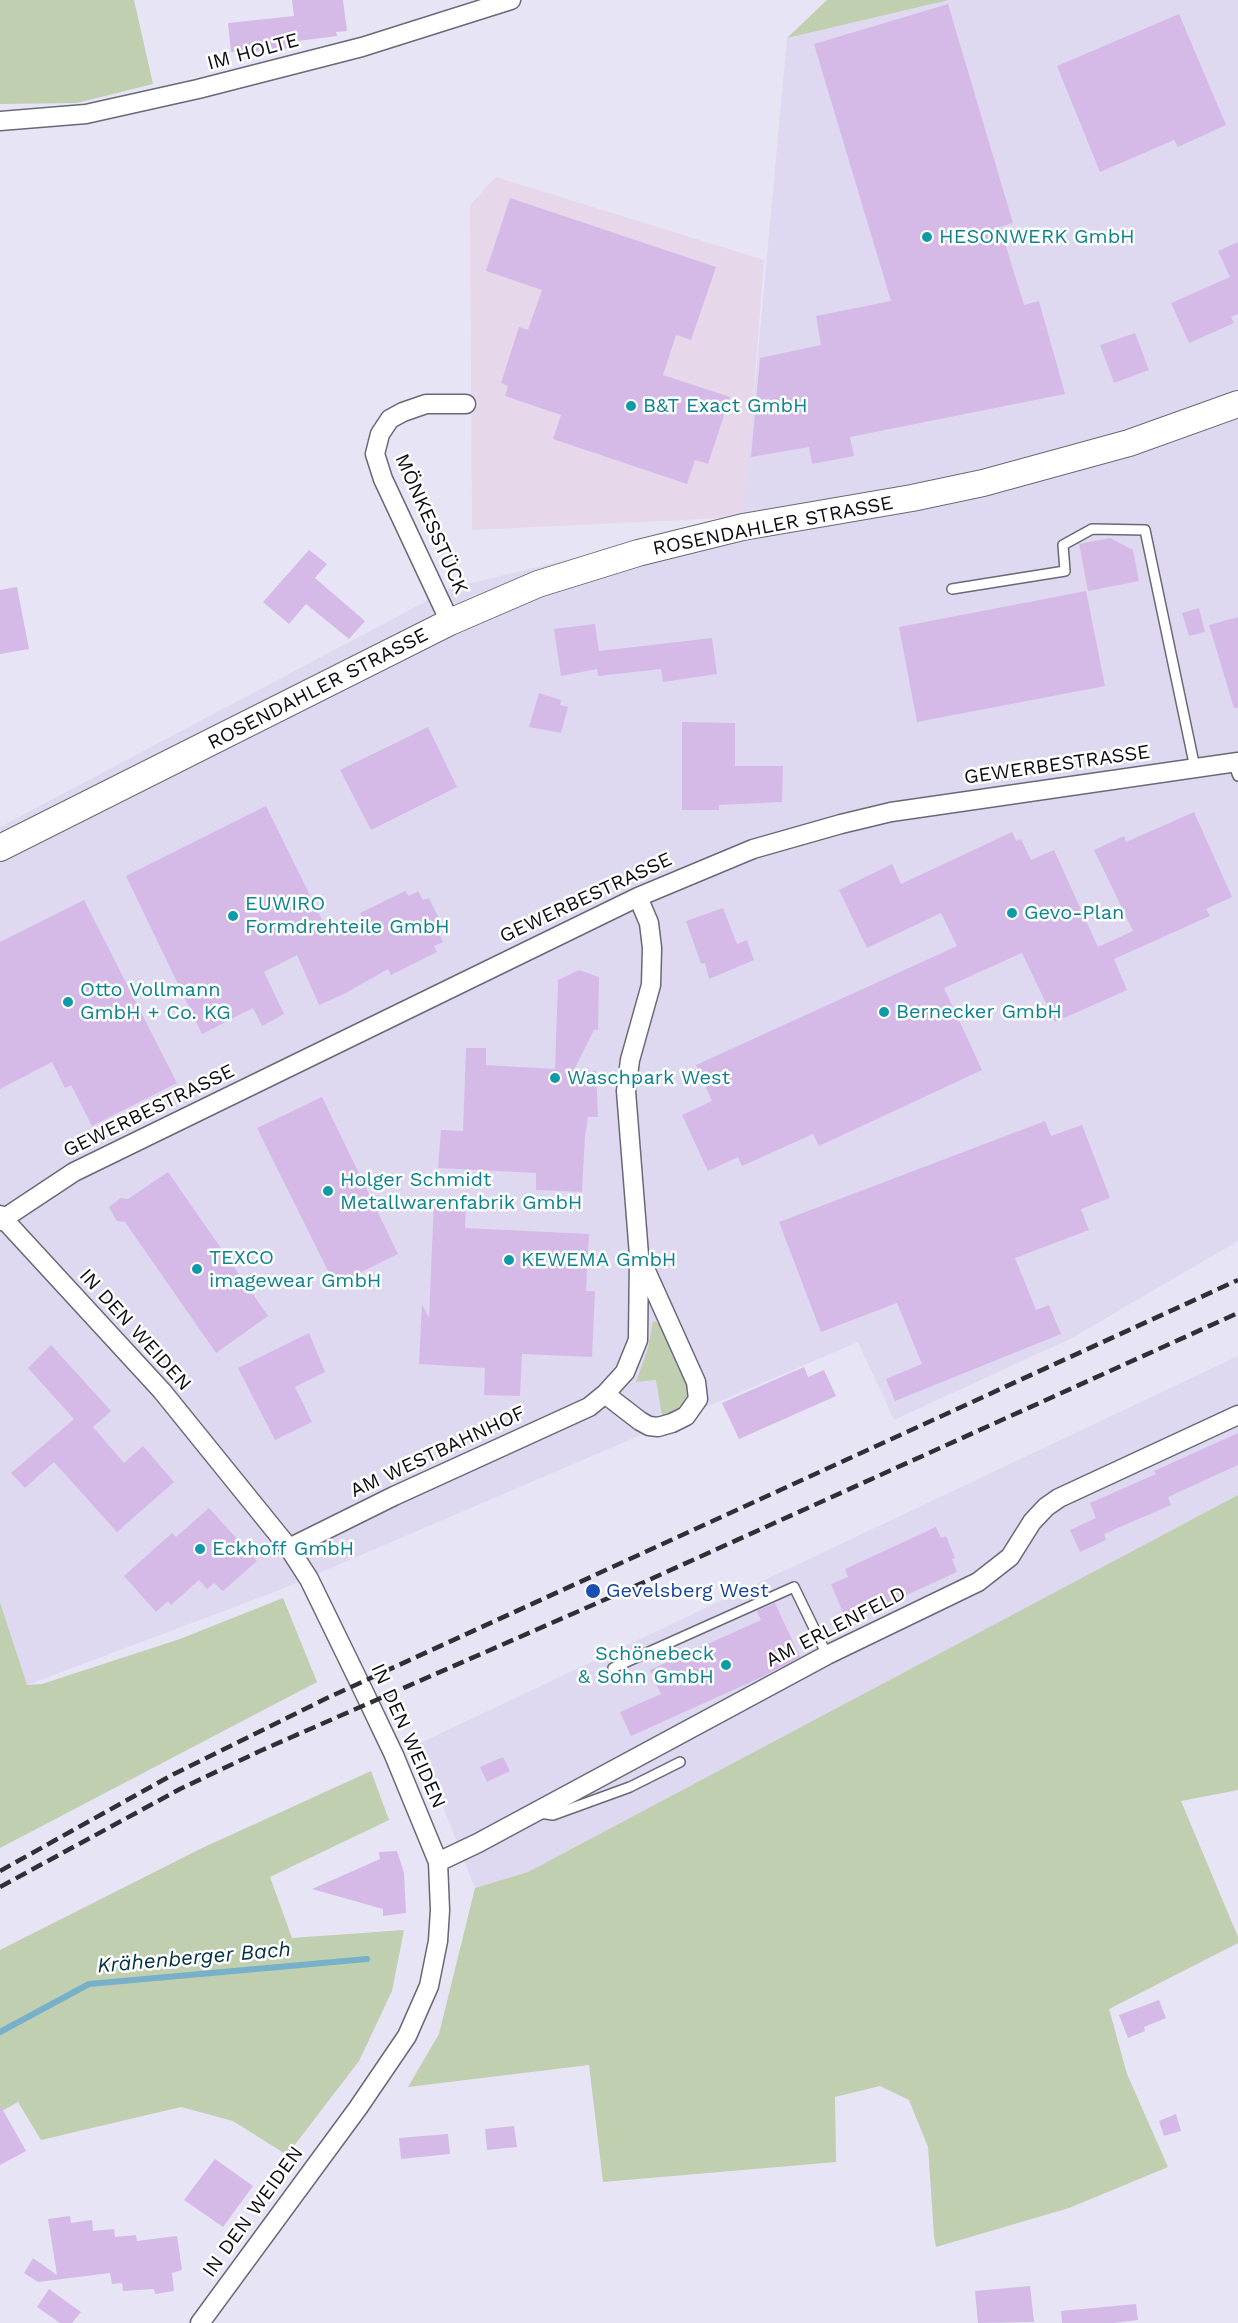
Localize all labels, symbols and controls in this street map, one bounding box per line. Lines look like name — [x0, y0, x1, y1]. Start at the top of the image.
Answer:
street label: IM HOLTE — [205, 28, 301, 76]
place label: HESONWERK GmbH — [939, 225, 1135, 249]
marker: HESONWERK GmbH — [920, 230, 934, 244]
place label: B&T Exact GmbH — [643, 394, 808, 418]
marker: B&T Exact GmbH — [624, 399, 638, 413]
street label: MÖNKESSTÜCK — [389, 450, 473, 598]
street label: ROSENDAHLER STRASSE — [651, 491, 895, 561]
street label: ROSENDAHLER STRASSE — [204, 623, 432, 755]
street label: GEWERBESTRASSE — [963, 740, 1151, 790]
street label: GEWERBESTRASSE — [496, 848, 676, 948]
place label: EUWIRO Formdrehteile GmbH — [245, 892, 450, 939]
place label: Gevo-Plan — [1024, 901, 1124, 925]
marker: Gevo-Plan — [1005, 906, 1019, 920]
marker: EUWIRO Formdrehteile GmbH — [226, 909, 240, 923]
place label: Otto Vollmann GmbH + Co. KG — [80, 978, 231, 1025]
marker: Otto Vollmann GmbH + Co. KG — [61, 995, 75, 1009]
place label: Bernecker GmbH — [896, 1000, 1062, 1024]
marker: Bernecker GmbH — [877, 1005, 891, 1019]
street label: GEWERBESTRASSE — [60, 1059, 238, 1163]
place label: Waschpark West — [567, 1066, 730, 1090]
marker: Waschpark West — [548, 1071, 562, 1085]
place label: Holger Schmidt Metallwarenfabrik GmbH — [340, 1168, 583, 1215]
marker: Holger Schmidt Metallwarenfabrik GmbH — [321, 1184, 335, 1198]
place label: TEXCO imagewear GmbH — [209, 1246, 381, 1293]
place label: KEWEMA GmbH — [521, 1248, 677, 1272]
marker: KEWEMA GmbH — [502, 1253, 516, 1267]
marker: TEXCO imagewear GmbH — [190, 1262, 204, 1276]
street label: IN DEN WEIDEN — [74, 1264, 196, 1396]
street label: AM WESTBAHNHOF — [347, 1401, 529, 1503]
place label: Eckhoff GmbH — [212, 1537, 354, 1561]
marker: Eckhoff GmbH — [193, 1542, 207, 1556]
place label: Gevelsberg West — [606, 1579, 769, 1603]
street label: AM ERLENFELD — [762, 1581, 910, 1673]
marker: Gevelsberg West — [584, 1582, 602, 1600]
place label: Schönebeck & Sohn GmbH — [578, 1642, 714, 1689]
marker: Schönebeck & Sohn GmbH — [719, 1658, 733, 1672]
street label: IN DEN WEIDEN — [365, 1660, 451, 1812]
water label: Krähenberger Bach — [96, 1937, 292, 1979]
street label: IN DEN WEIDEN — [197, 2142, 309, 2282]

